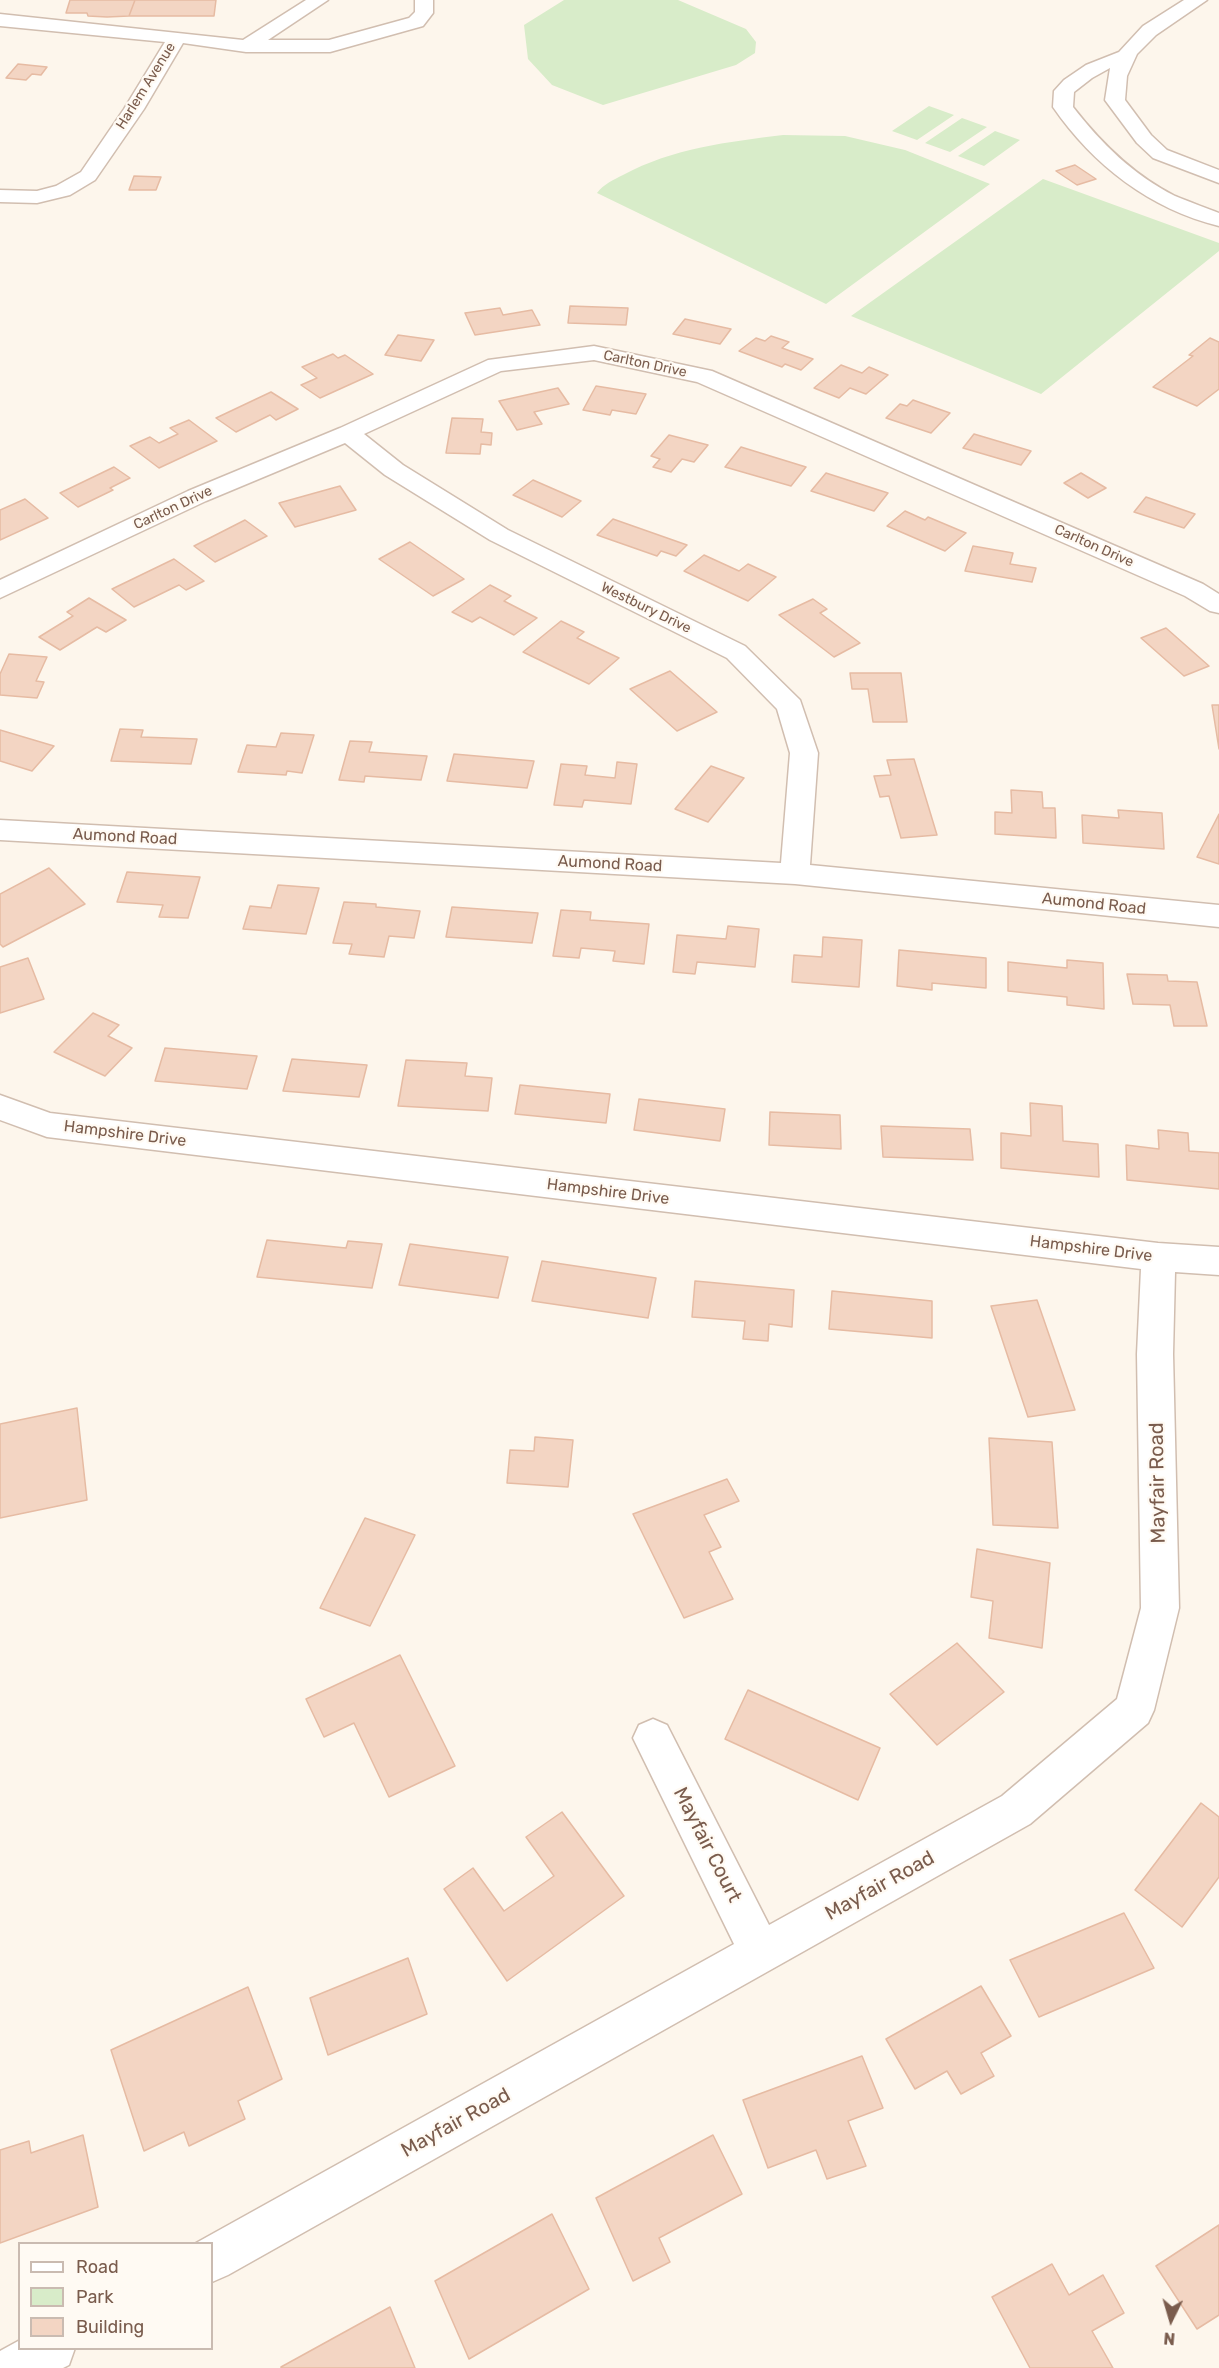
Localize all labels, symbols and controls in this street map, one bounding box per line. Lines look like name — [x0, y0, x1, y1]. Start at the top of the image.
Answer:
street label: Harlem Avenue — [113, 39, 179, 133]
street label: Carlton Drive — [602, 347, 688, 381]
street label: Carlton Drive — [131, 482, 215, 534]
street label: Carlton Drive — [1052, 521, 1136, 571]
street label: Westbury Drive — [598, 579, 694, 637]
street label: Aumond Road — [72, 825, 178, 849]
street label: Aumond Road — [557, 852, 663, 876]
street label: Aumond Road — [1041, 889, 1147, 919]
street label: Hampshire Drive — [63, 1117, 187, 1151]
street label: Hampshire Drive — [546, 1175, 670, 1209]
street label: Hampshire Drive — [1029, 1232, 1153, 1266]
street label: Mayfair Road — [1145, 1422, 1171, 1544]
street label: Mayfair Court — [668, 1783, 746, 1907]
street label: Mayfair Road — [821, 1846, 939, 1926]
street label: Mayfair Road — [397, 2083, 515, 2163]
legend — [18, 2242, 213, 2350]
text: Road — [76, 2256, 119, 2278]
text: Park — [76, 2286, 113, 2308]
north arrow — [1141, 2290, 1201, 2350]
text: Building — [76, 2316, 144, 2338]
text: N — [1163, 2328, 1176, 2348]

